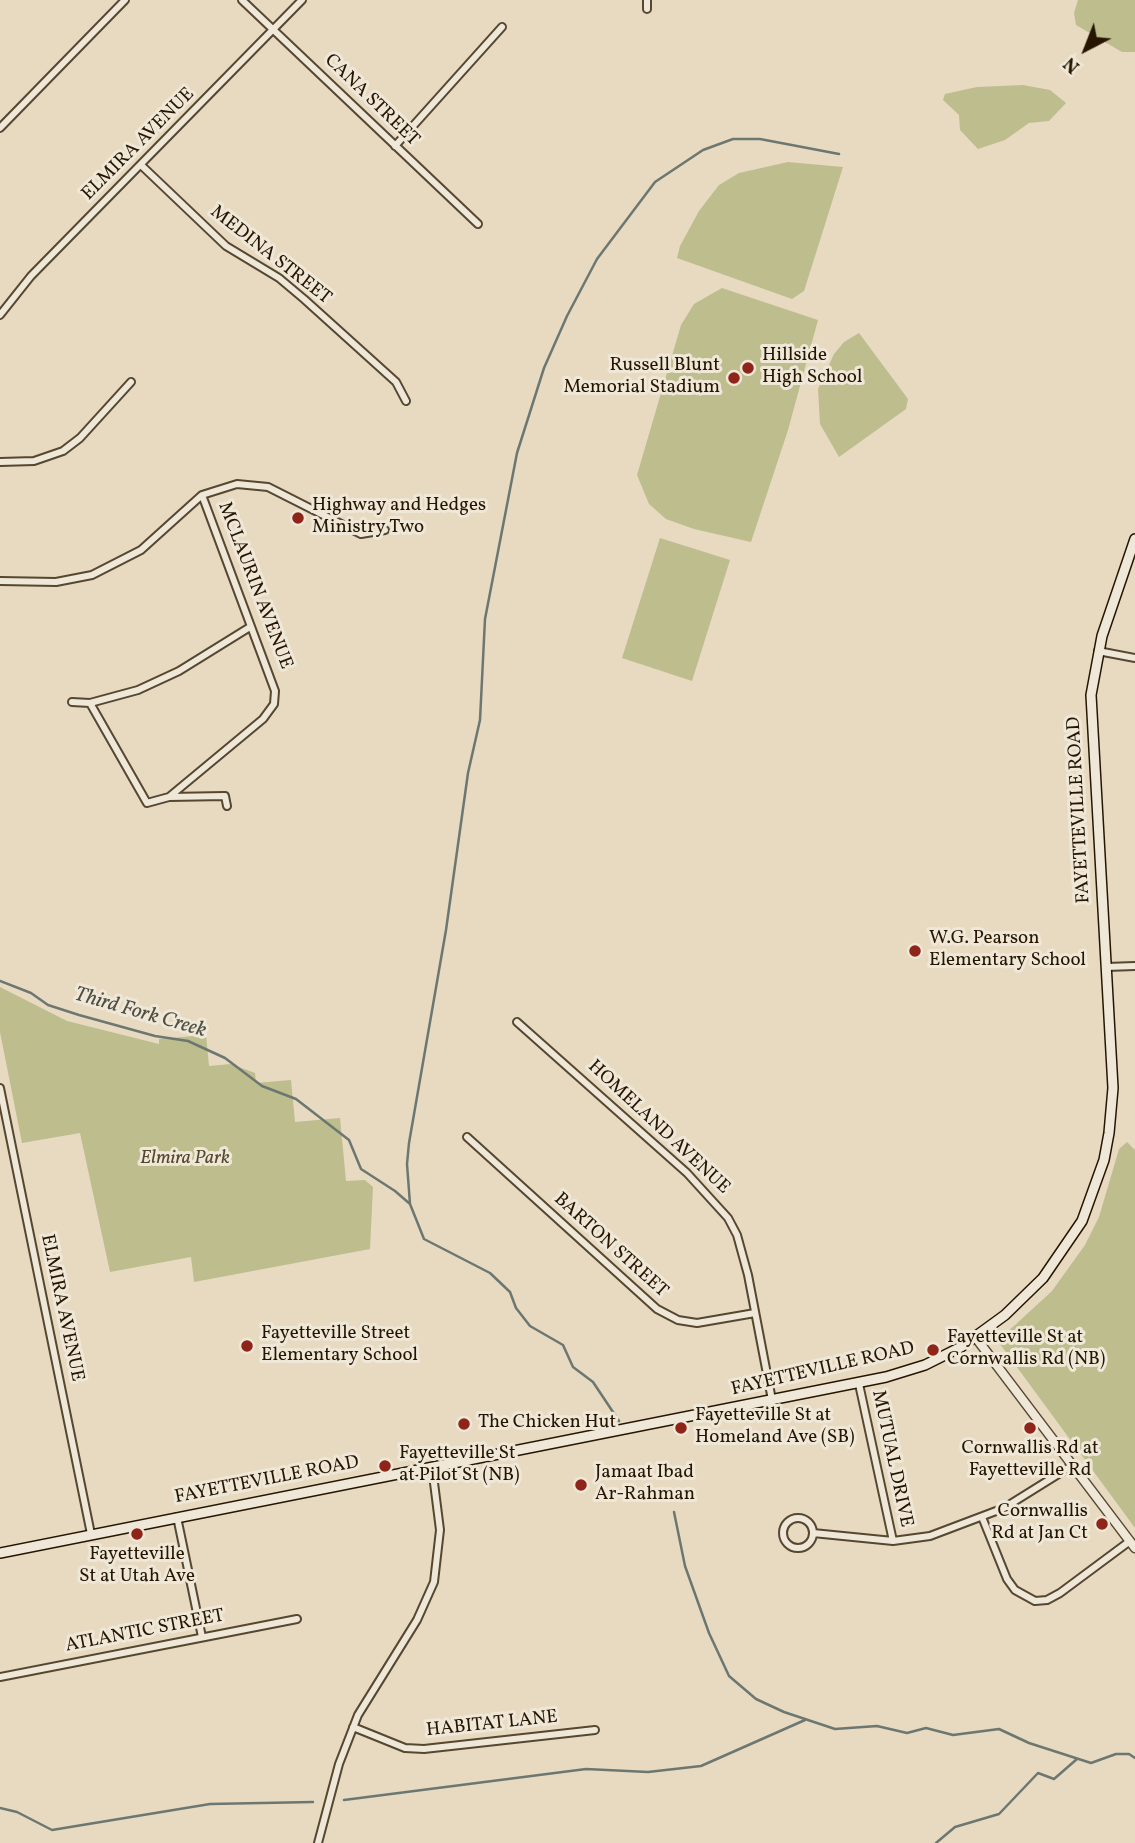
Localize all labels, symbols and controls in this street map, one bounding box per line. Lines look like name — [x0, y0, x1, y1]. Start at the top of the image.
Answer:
north arrow — [1051, 14, 1121, 84]
street label: CANA STREET — [319, 50, 423, 152]
text: N — [1058, 50, 1086, 79]
street label: ELMIRA AVENUE — [78, 84, 200, 206]
street label: MEDINA STREET — [205, 202, 335, 310]
place label: Hillside High School — [762, 346, 862, 390]
place label: Russell Blunt Memorial Stadium — [564, 356, 720, 400]
marker: Hillside High School — [740, 360, 756, 376]
marker: Russell Blunt Memorial Stadium — [726, 370, 742, 386]
place label: Highway and Hedges Ministry Two — [312, 496, 486, 540]
street label: MCLAURIN AVENUE — [212, 499, 296, 673]
marker: Highway and Hedges Ministry Two — [290, 510, 306, 526]
street label: FAYETTEVILLE ROAD — [1064, 716, 1096, 904]
place label: W.G. Pearson Elementary School — [929, 929, 1086, 973]
marker: W.G. Pearson Elementary School — [907, 943, 923, 959]
water label: Third Fork Creek — [71, 983, 209, 1045]
street label: HOMELAND AVENUE — [582, 1056, 734, 1200]
park label: Elmira Park — [140, 1149, 230, 1171]
street label: BARTON STREET — [548, 1189, 672, 1303]
street label: ELMIRA AVENUE — [34, 1232, 88, 1384]
place label: Fayetteville Street Elementary School — [261, 1324, 418, 1368]
place label: Fayetteville St at Cornwallis Rd (NB) — [947, 1328, 1105, 1372]
marker: Fayetteville Street Elementary School — [239, 1338, 255, 1354]
street label: FAYETTEVILLE ROAD — [729, 1338, 917, 1402]
marker: Fayetteville St at Cornwallis Rd (NB) — [925, 1342, 941, 1358]
street label: MUTUAL DRIVE — [865, 1388, 917, 1530]
place label: Fayetteville St at Homeland Ave (SB) — [695, 1406, 855, 1450]
place label: The Chicken Hut — [478, 1413, 616, 1435]
marker: The Chicken Hut — [456, 1416, 472, 1432]
marker: Fayetteville St at Homeland Ave (SB) — [673, 1420, 689, 1436]
marker: Cornwallis Rd at Fayetteville Rd — [1022, 1420, 1038, 1436]
place label: Cornwallis Rd at Fayetteville Rd — [961, 1439, 1099, 1483]
place label: Fayetteville St at Pilot St (NB) — [399, 1444, 520, 1488]
street label: FAYETTEVILLE ROAD — [173, 1452, 361, 1510]
marker: Fayetteville St at Pilot St (NB) — [377, 1458, 393, 1474]
place label: Jamaat Ibad Ar-Rahman — [595, 1463, 695, 1507]
marker: Jamaat Ibad Ar-Rahman — [573, 1477, 589, 1493]
place label: Cornwallis Rd at Jan Ct — [991, 1502, 1088, 1546]
marker: Cornwallis Rd at Jan Ct — [1094, 1516, 1110, 1532]
marker: Fayetteville St at Utah Ave — [129, 1526, 145, 1542]
place label: Fayetteville St at Utah Ave — [79, 1545, 195, 1589]
street label: ATLANTIC STREET — [64, 1605, 226, 1659]
street label: HABITAT LANE — [425, 1707, 559, 1743]

